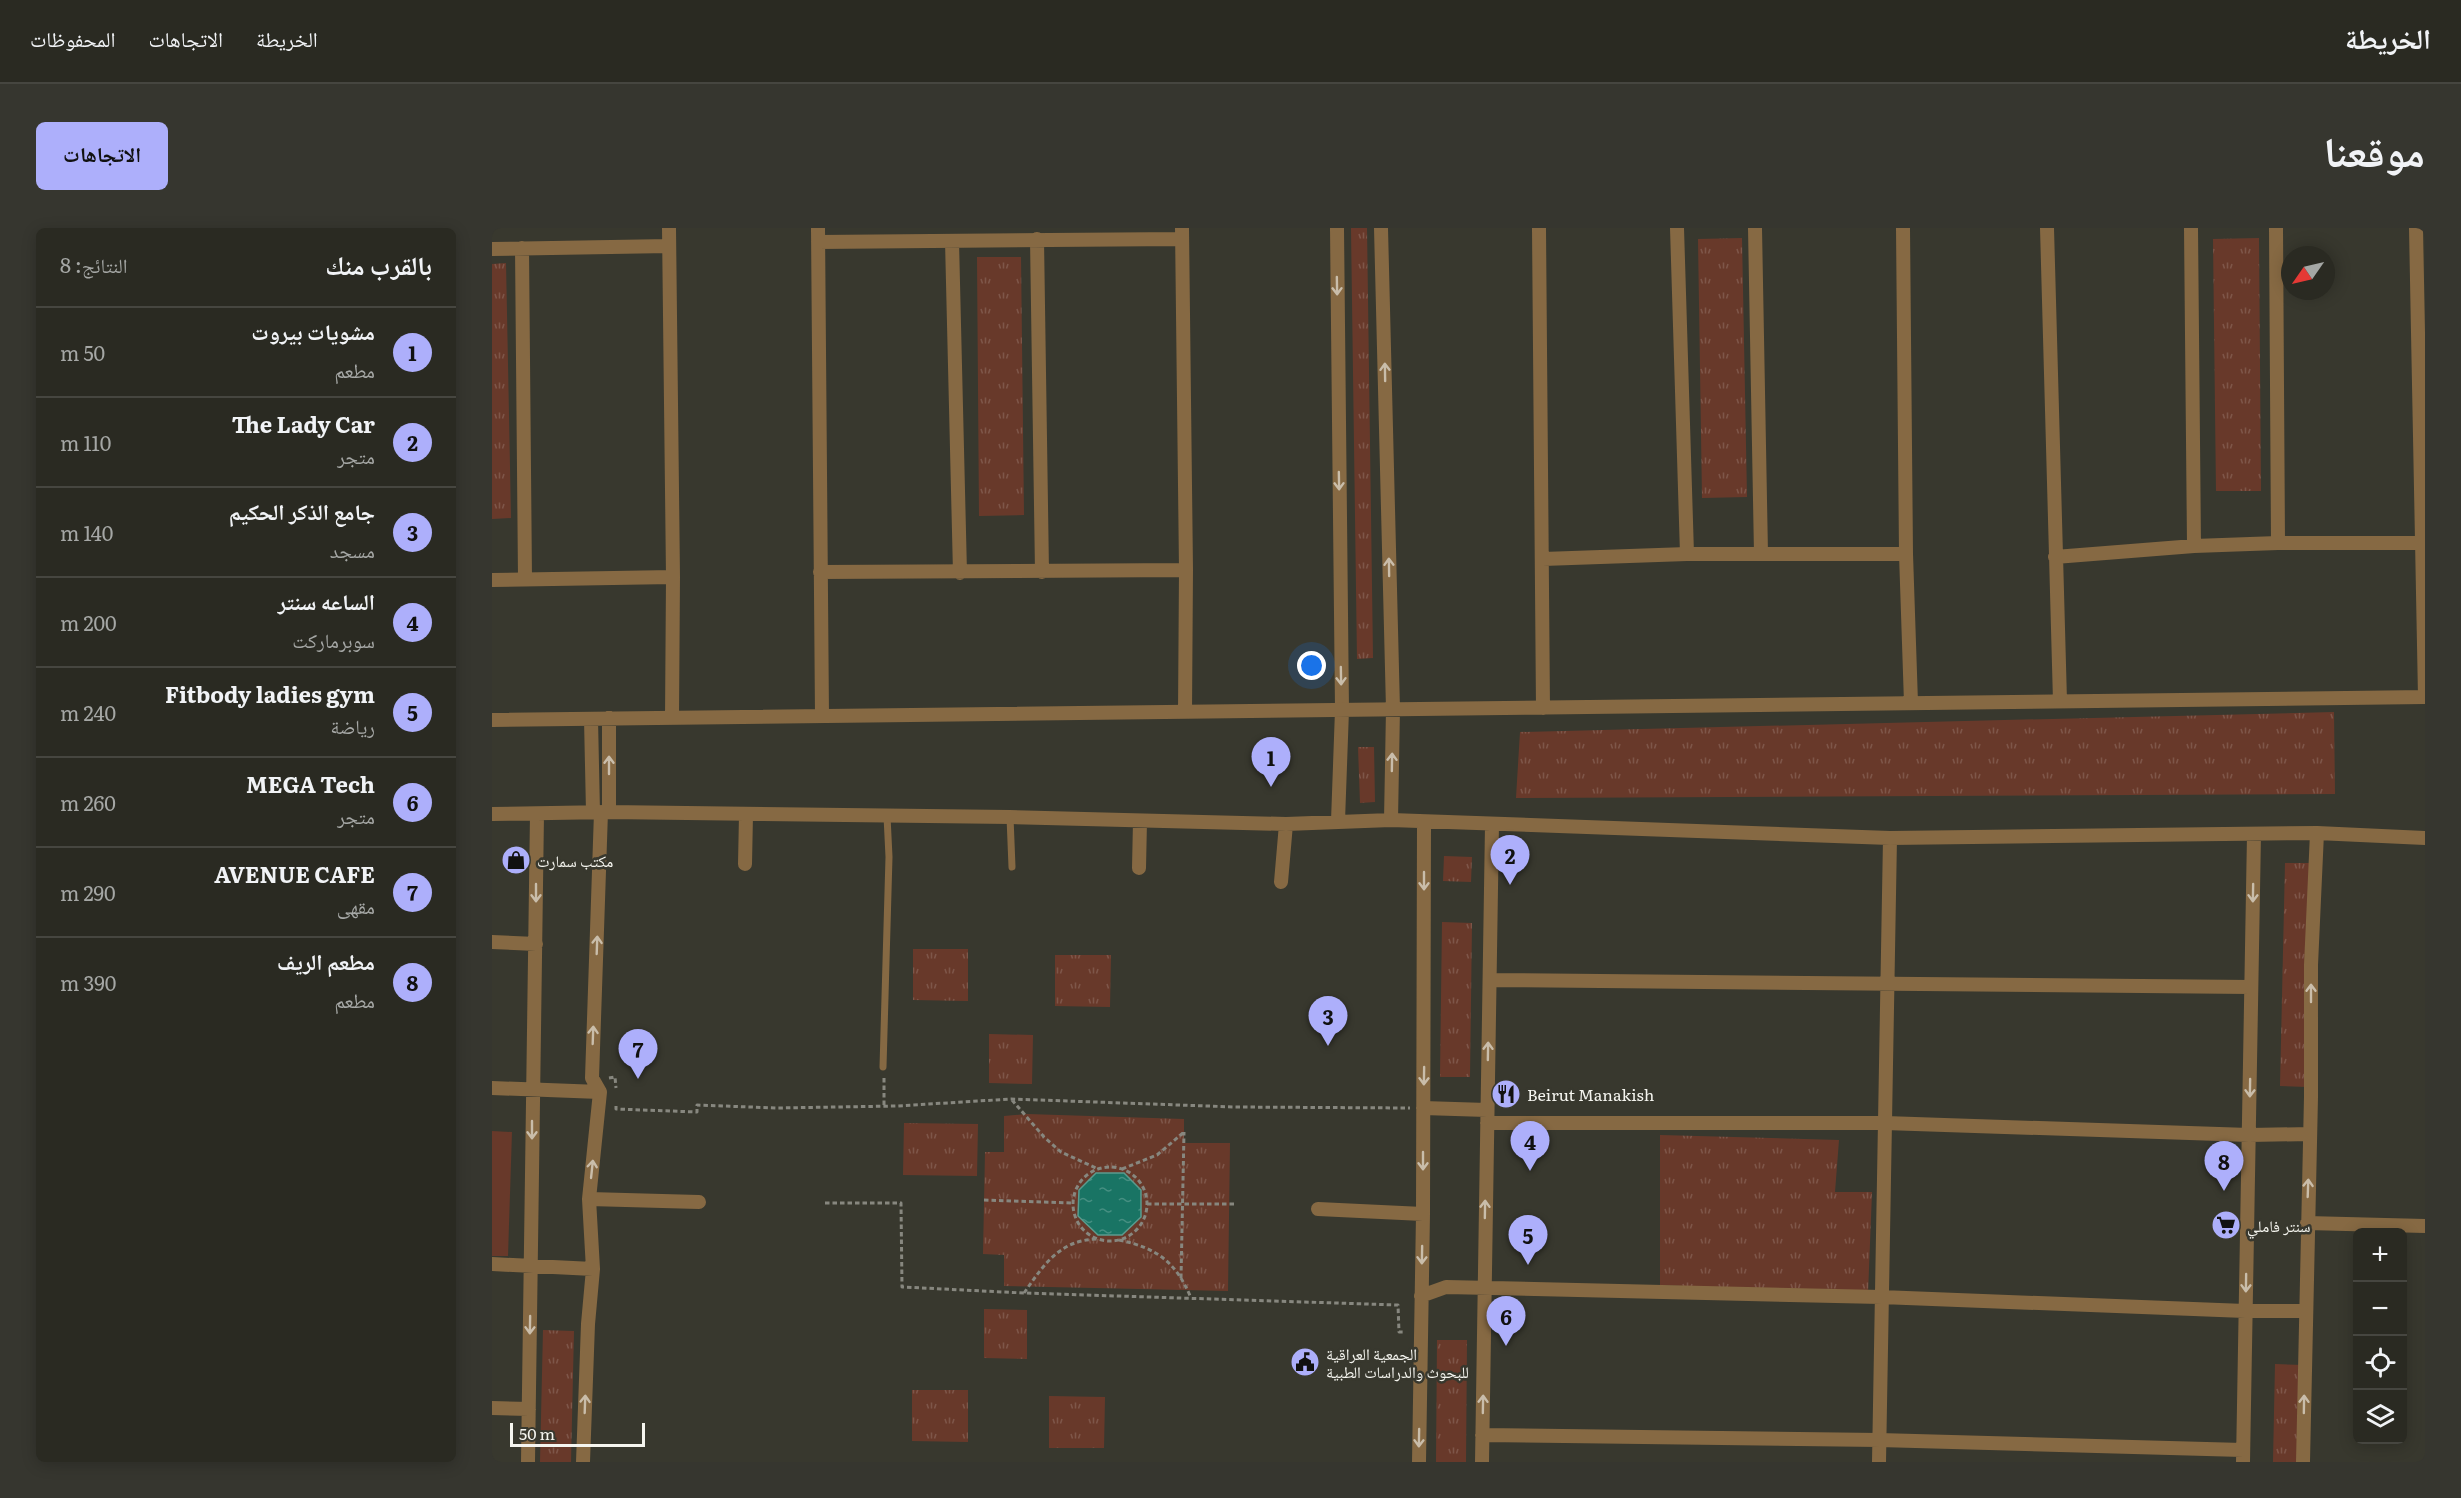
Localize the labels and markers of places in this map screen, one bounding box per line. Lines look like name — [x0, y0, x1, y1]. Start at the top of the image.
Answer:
pin: 1 — [1252, 738, 1290, 787]
pin: 2 — [1490, 836, 1530, 885]
shop icon: مكتب سمارت — [500, 844, 532, 876]
place label: مكتب سمارت — [537, 848, 613, 872]
pin: 3 — [1308, 996, 1348, 1046]
pin: 7 — [618, 1030, 658, 1079]
restaurant icon: Beirut Manakish — [1490, 1078, 1522, 1110]
place label: Beirut Manakish — [1527, 1082, 1655, 1106]
pin: 4 — [1510, 1122, 1550, 1171]
pin: 8 — [2204, 1142, 2244, 1191]
supermarket icon: سنتر فاملي — [2210, 1209, 2242, 1241]
place label: سنتر فاملي — [2247, 1213, 2311, 1239]
pin: 5 — [1508, 1216, 1548, 1265]
pin: 6 — [1486, 1296, 1526, 1346]
place label: الجمعية العراقية للبحوث والدراسات الطبية — [1326, 1341, 1469, 1383]
public building icon: الجمعية العراقية للبحوث والدراسات الطبية — [1289, 1346, 1321, 1378]

